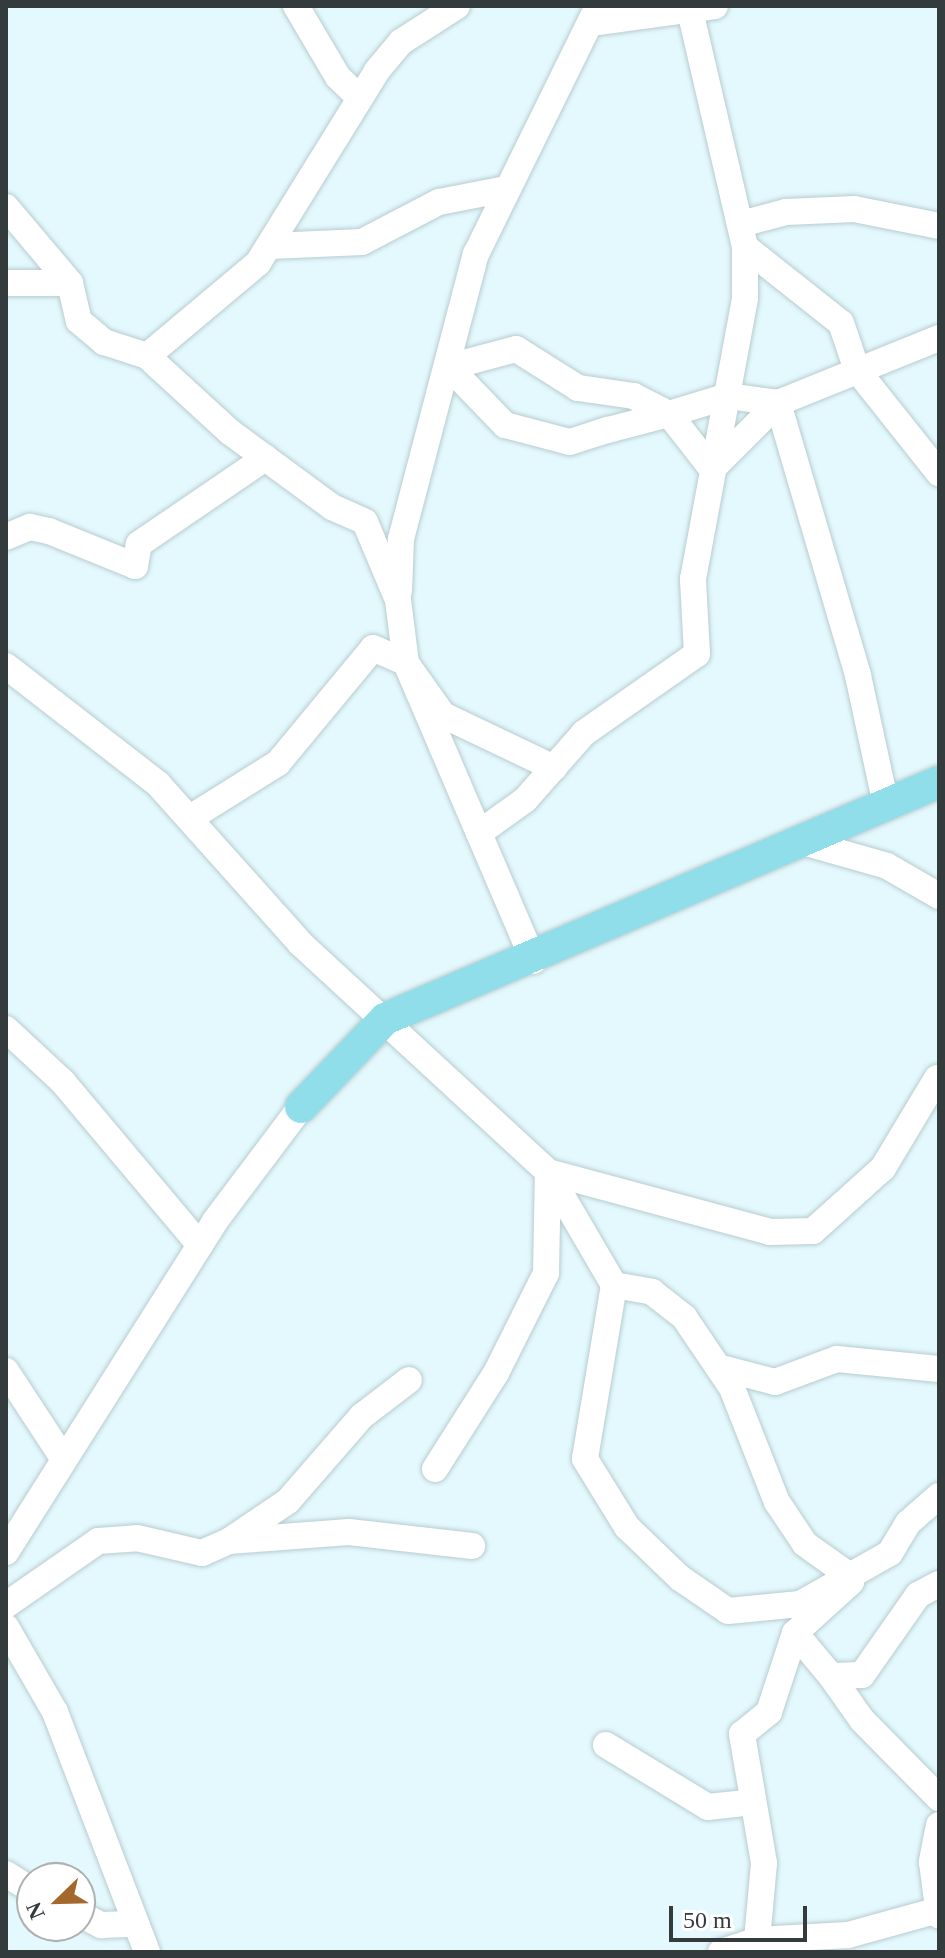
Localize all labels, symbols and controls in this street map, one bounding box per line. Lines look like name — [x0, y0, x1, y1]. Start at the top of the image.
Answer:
north arrow — [16, 1862, 96, 1942]
scale bar — [673, 1890, 811, 1940]
text: N — [21, 1899, 50, 1923]
text: 50 m — [683, 1907, 732, 1933]

